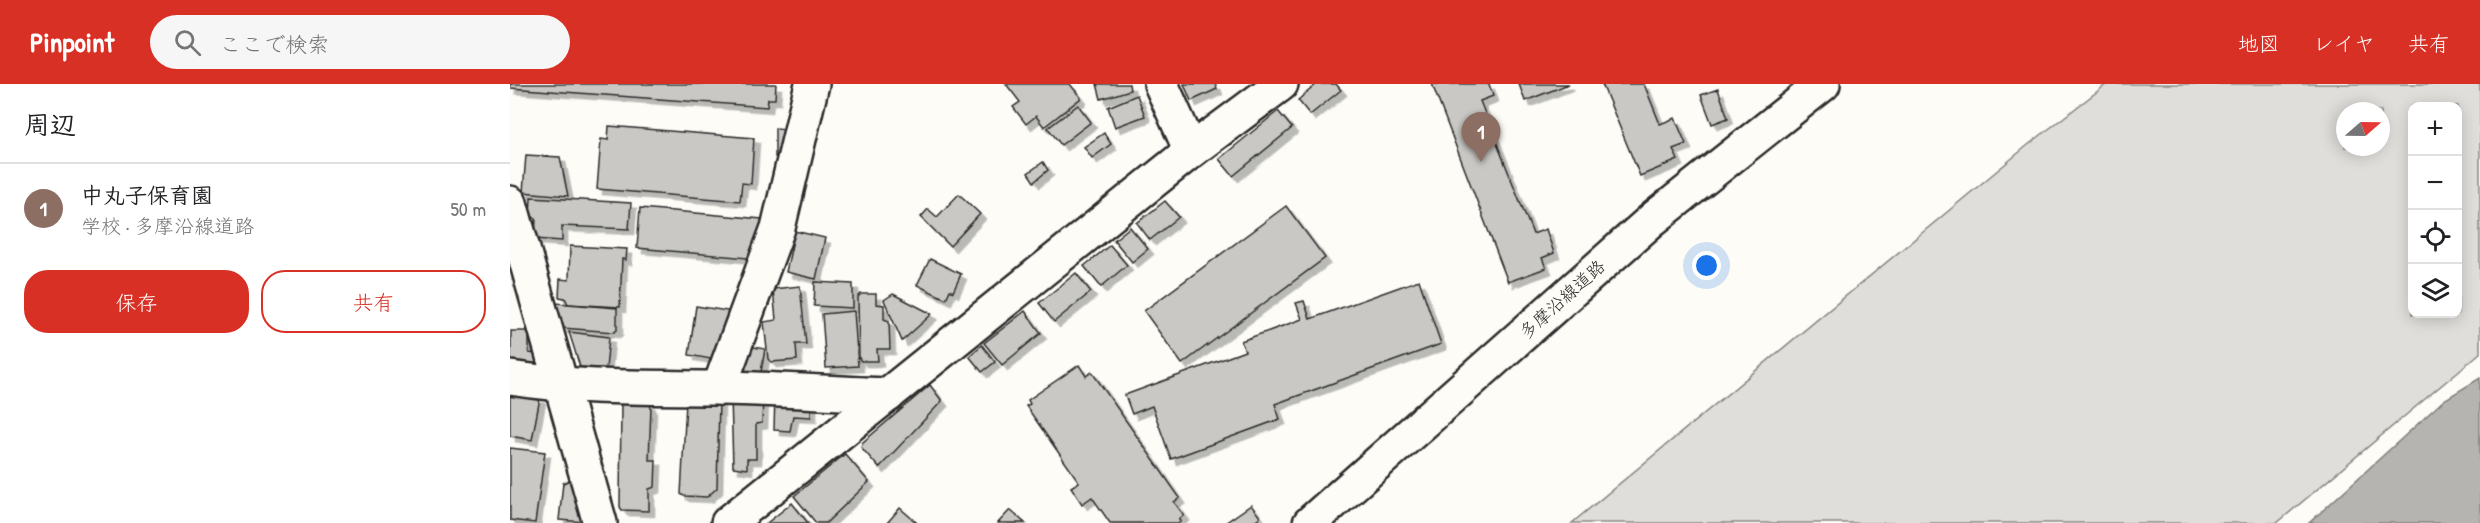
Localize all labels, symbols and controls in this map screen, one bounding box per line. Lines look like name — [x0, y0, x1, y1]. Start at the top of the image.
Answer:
search box — [150, 15, 570, 69]
text: Pinpoint — [30, 23, 114, 61]
icon: search — [171, 26, 204, 59]
text: ここで検索 — [219, 29, 329, 59]
text: 地図 — [2238, 29, 2280, 58]
text: レイヤ — [2313, 29, 2375, 58]
text: 共有 — [2408, 29, 2450, 58]
north arrow — [2336, 102, 2390, 156]
map controls — [2408, 102, 2462, 318]
button: + — [2408, 102, 2462, 156]
text: 周辺 — [24, 107, 76, 142]
pin: 1 — [1462, 112, 1500, 162]
button: − — [2408, 156, 2462, 210]
text: 中丸子保育園 — [81, 180, 213, 210]
text: 1 — [40, 195, 47, 222]
text: 50 m — [450, 195, 486, 222]
button: locate — [2408, 210, 2462, 264]
text: 学校 · 多摩沿線道路 — [81, 212, 254, 239]
your location — [1692, 251, 1721, 280]
street label: 多摩沿線道路 — [1514, 254, 1610, 344]
button: layers — [2408, 264, 2462, 318]
button: 保存 — [24, 270, 249, 333]
button: 共有 — [261, 270, 486, 333]

